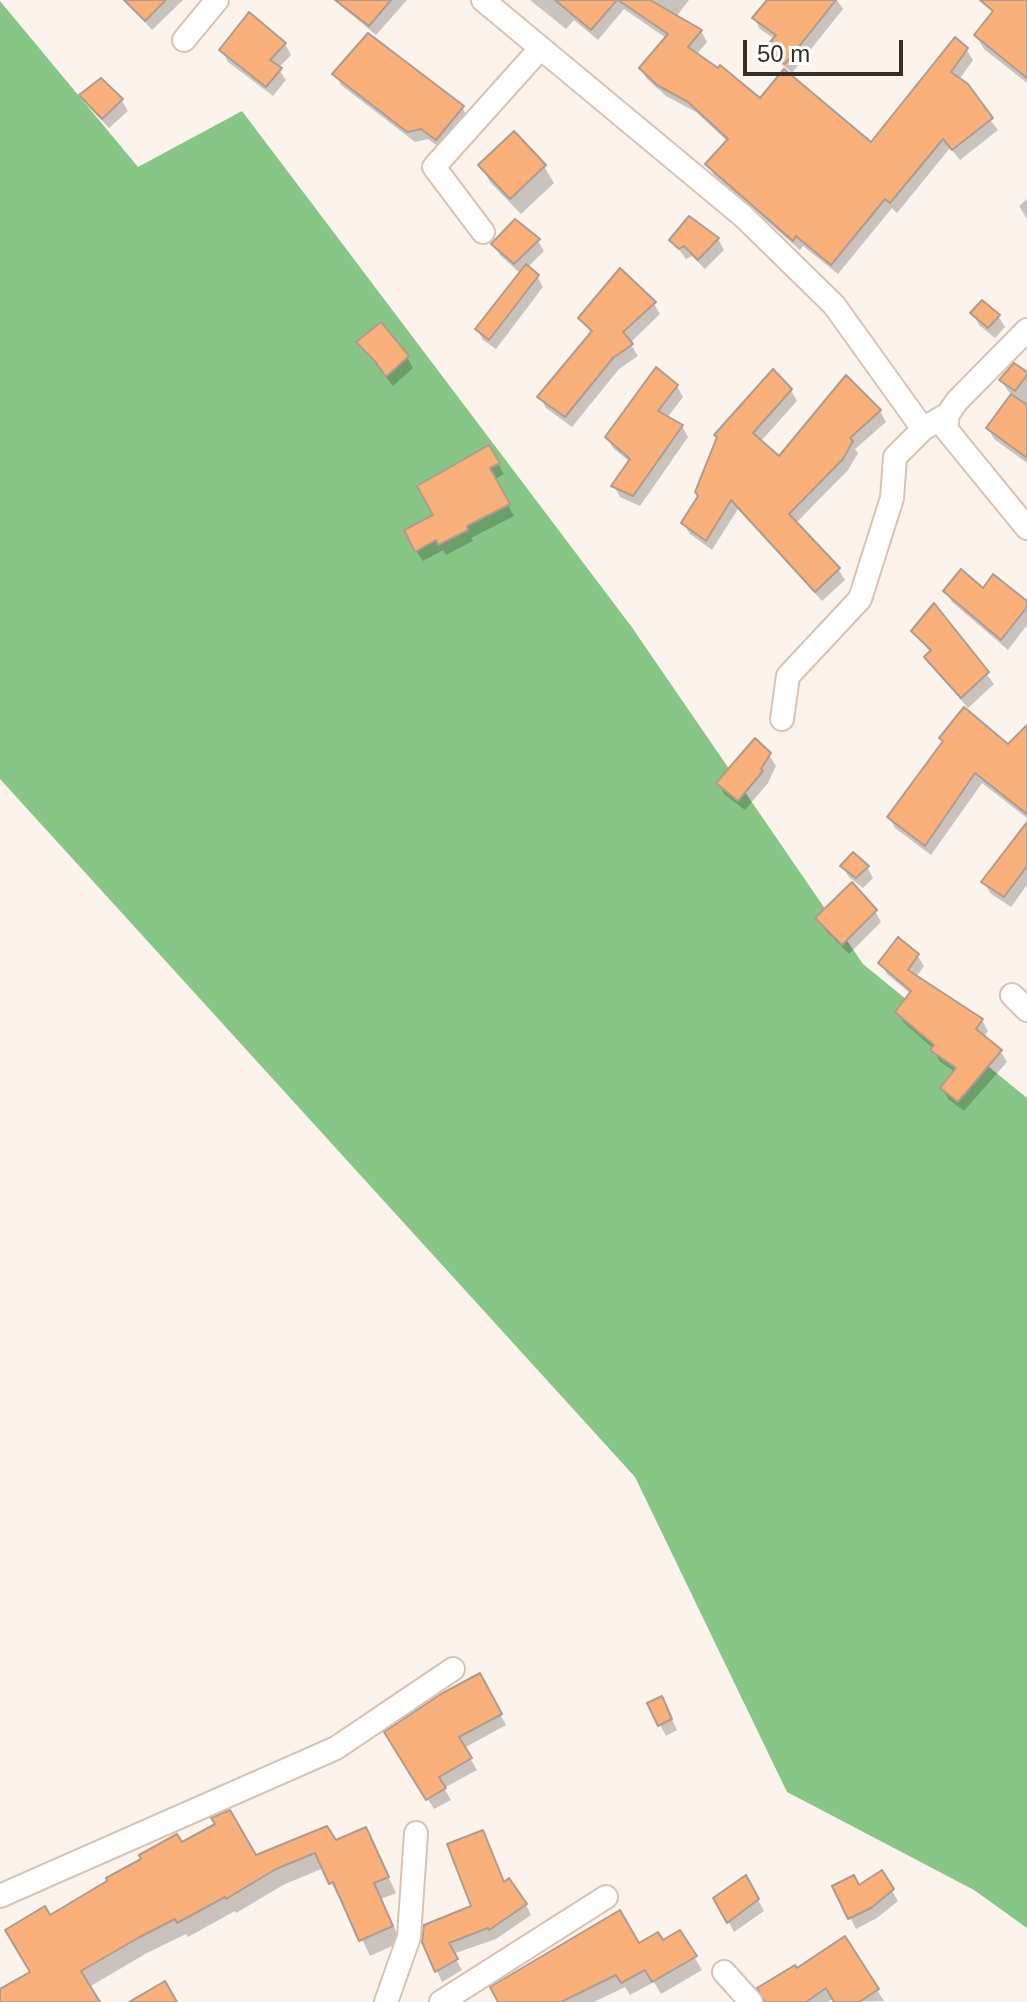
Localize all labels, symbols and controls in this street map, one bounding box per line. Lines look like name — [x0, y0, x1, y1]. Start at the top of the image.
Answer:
scale bar — [747, 24, 907, 74]
text: 50 m — [757, 40, 810, 67]

